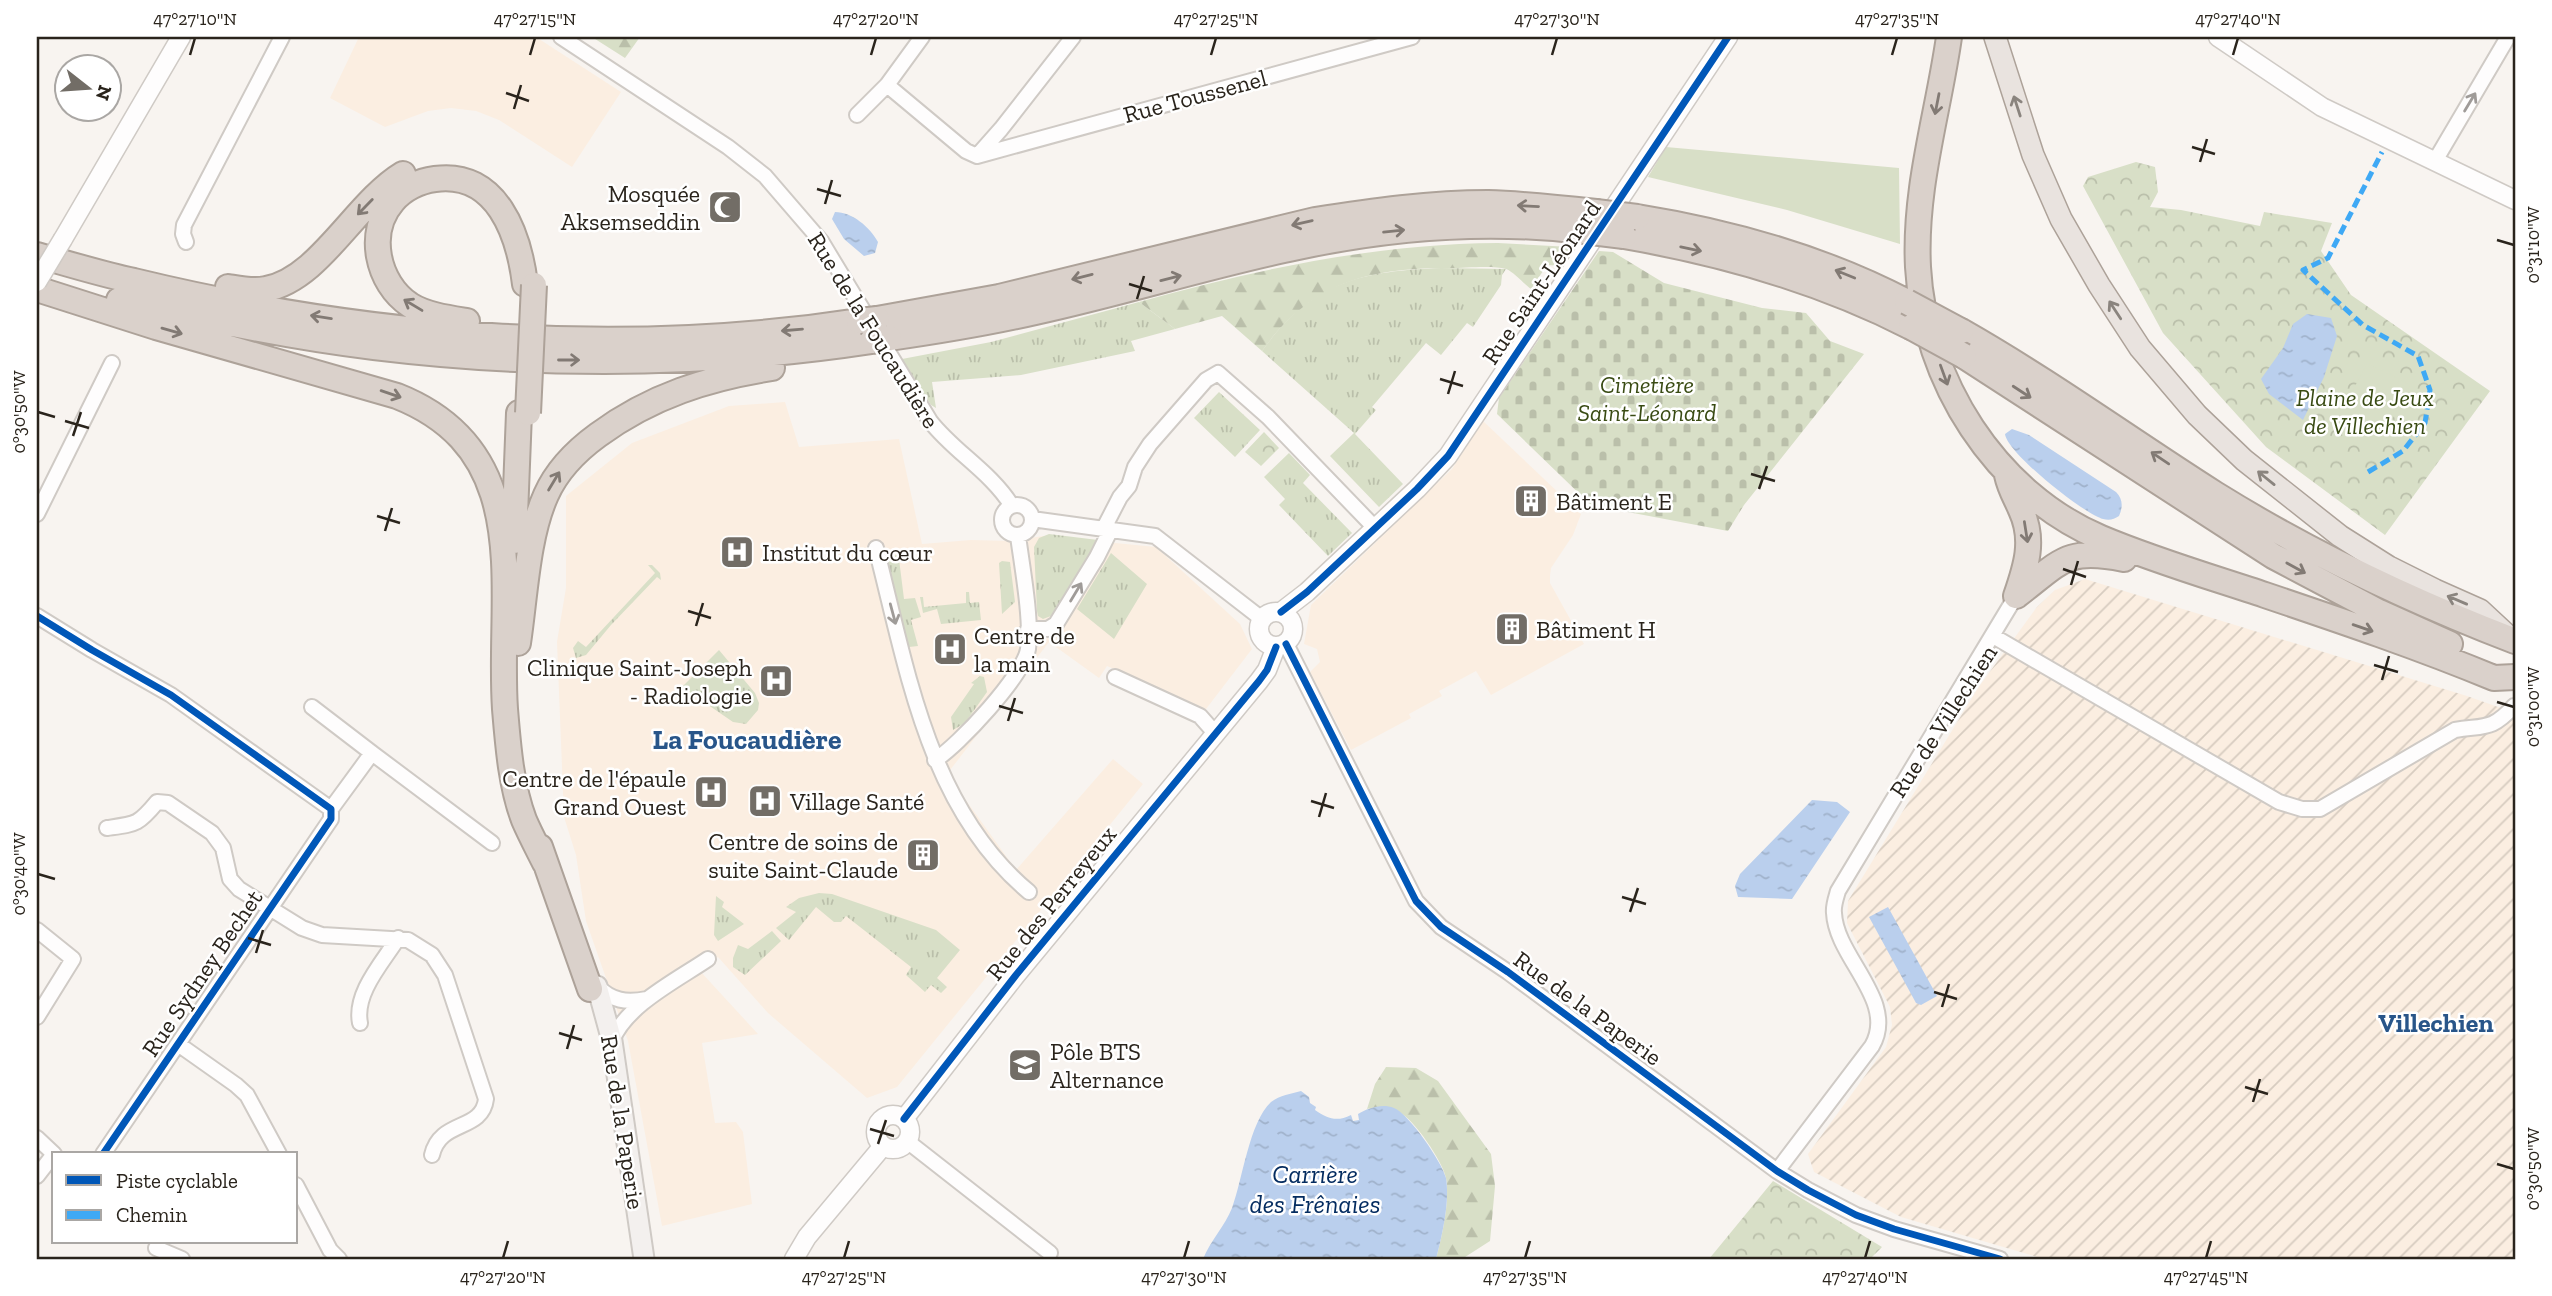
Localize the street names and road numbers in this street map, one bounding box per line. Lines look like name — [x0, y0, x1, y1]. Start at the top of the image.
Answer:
street label: Rue Toussenel — [1120, 63, 1270, 129]
street label: Rue Saint-Léonard — [1475, 194, 1607, 370]
street label: Rue de la Foucaudière — [802, 227, 946, 433]
street label: Rue de Villechien — [1883, 639, 2003, 803]
street label: Rue des Perreyeux — [980, 820, 1122, 986]
street label: Rue Sydney Bechet — [135, 884, 269, 1062]
street label: Rue de la Paperie — [1508, 945, 1668, 1071]
street label: Rue de la Paperie — [595, 1033, 651, 1211]

